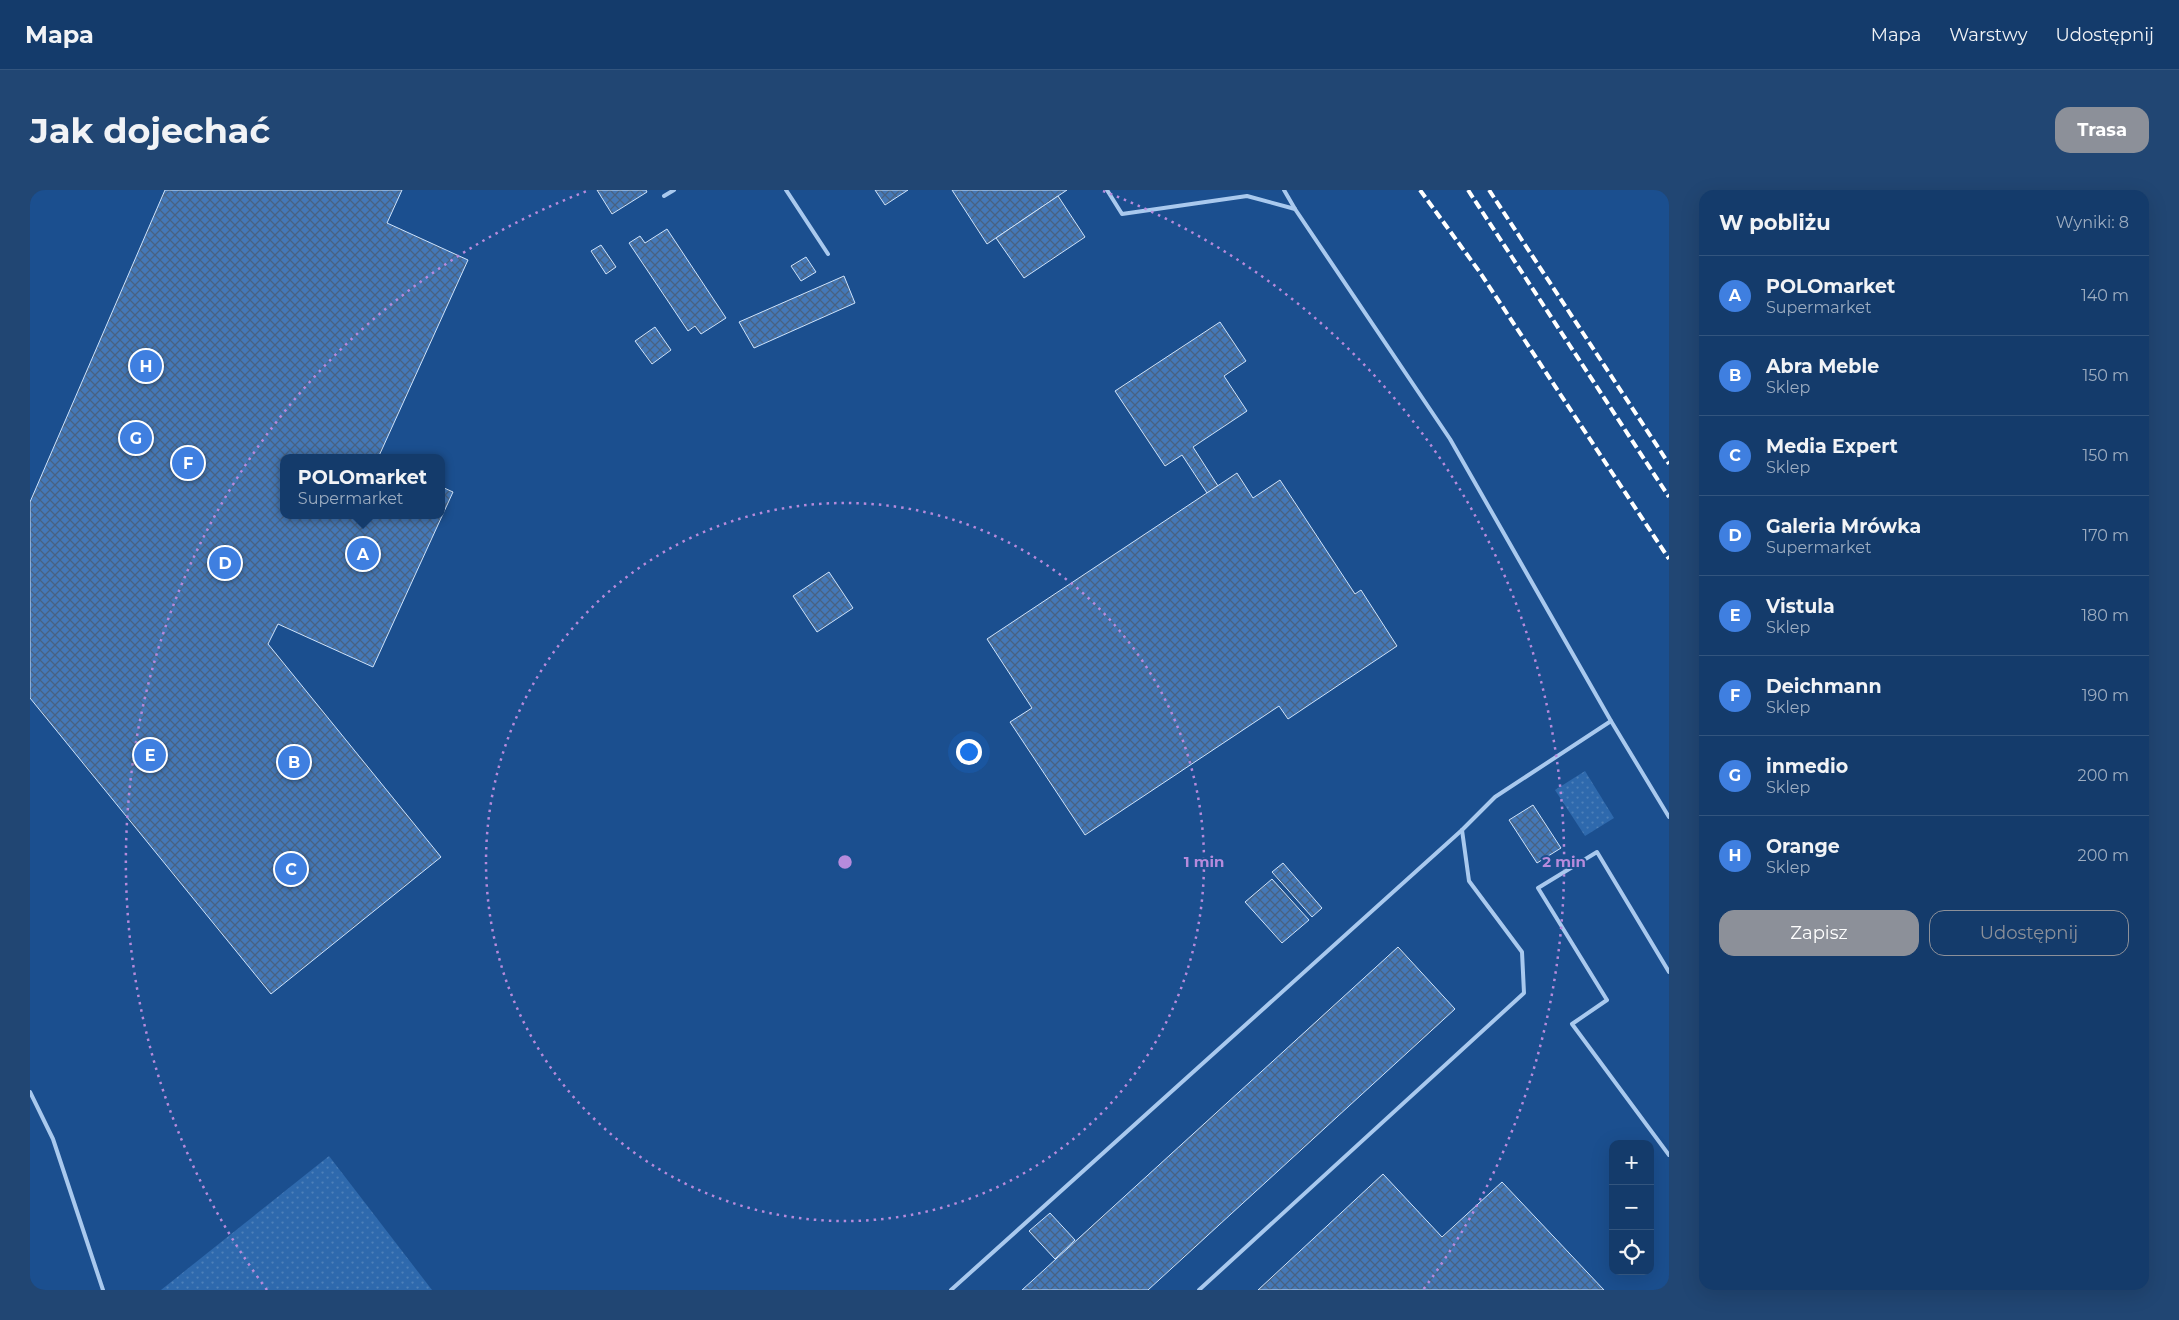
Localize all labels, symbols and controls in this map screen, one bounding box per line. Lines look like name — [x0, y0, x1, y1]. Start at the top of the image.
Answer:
text: Mapa — [25, 20, 94, 49]
text: Mapa — [1871, 24, 1921, 46]
text: Warstwy — [1949, 24, 2027, 46]
text: Udostępnij — [2055, 24, 2154, 46]
button: Trasa — [2055, 107, 2149, 153]
text: Jak dojechać — [30, 109, 270, 152]
text: W pobliżu — [1719, 210, 1831, 235]
text: Wyniki: 8 — [2056, 213, 2129, 232]
text: POLOmarket — [1766, 275, 1895, 298]
text: A — [1729, 286, 1741, 305]
text: 140 m — [2081, 286, 2129, 305]
text: Supermarket — [1766, 298, 1872, 317]
pin: H — [130, 347, 162, 385]
text: Abra Meble — [1766, 355, 1879, 378]
text: B — [1729, 366, 1741, 385]
text: 150 m — [2082, 366, 2129, 385]
text: Sklep — [1766, 378, 1810, 397]
pin: G — [120, 419, 152, 457]
text: Media Expert — [1766, 435, 1898, 458]
pin: F — [172, 444, 204, 482]
text: C — [1729, 446, 1741, 465]
text: 150 m — [2082, 446, 2129, 465]
popup — [280, 454, 445, 519]
text: Sklep — [1766, 458, 1810, 477]
text: POLOmarket — [298, 466, 427, 489]
text: Supermarket — [298, 489, 403, 508]
text: Galeria Mrówka — [1766, 515, 1921, 538]
text: D — [1728, 526, 1742, 545]
text: 170 m — [2082, 526, 2129, 545]
pin: A — [347, 535, 379, 573]
text: Supermarket — [1766, 538, 1872, 557]
pin: D — [209, 544, 241, 582]
text: Vistula — [1766, 595, 1835, 618]
text: E — [1730, 606, 1740, 625]
text: 180 m — [2081, 606, 2129, 625]
text: Sklep — [1766, 618, 1810, 637]
text: Deichmann — [1766, 675, 1882, 698]
text: F — [1730, 686, 1740, 705]
text: 190 m — [2082, 686, 2129, 705]
text: Sklep — [1766, 698, 1810, 717]
pin: E — [134, 736, 166, 774]
your location — [956, 739, 982, 765]
pin: B — [278, 743, 310, 781]
text: inmedio — [1766, 755, 1848, 778]
text: G — [1729, 766, 1741, 785]
text: 200 m — [2078, 766, 2129, 785]
text: Sklep — [1766, 778, 1810, 797]
text: Orange — [1766, 835, 1840, 858]
text: H — [1729, 846, 1741, 865]
text: 200 m — [2078, 846, 2129, 865]
pin: C — [275, 850, 307, 888]
text: 1 min — [1184, 852, 1224, 871]
text: 2 min — [1542, 852, 1586, 871]
centre of rings — [836, 853, 854, 871]
text: Sklep — [1766, 858, 1810, 877]
button: Zapisz — [1719, 910, 1919, 956]
button: Udostępnij — [1929, 910, 2129, 956]
map controls — [1609, 1140, 1654, 1275]
button: + — [1609, 1140, 1654, 1185]
button: − — [1609, 1185, 1654, 1230]
button: locate — [1609, 1230, 1654, 1275]

